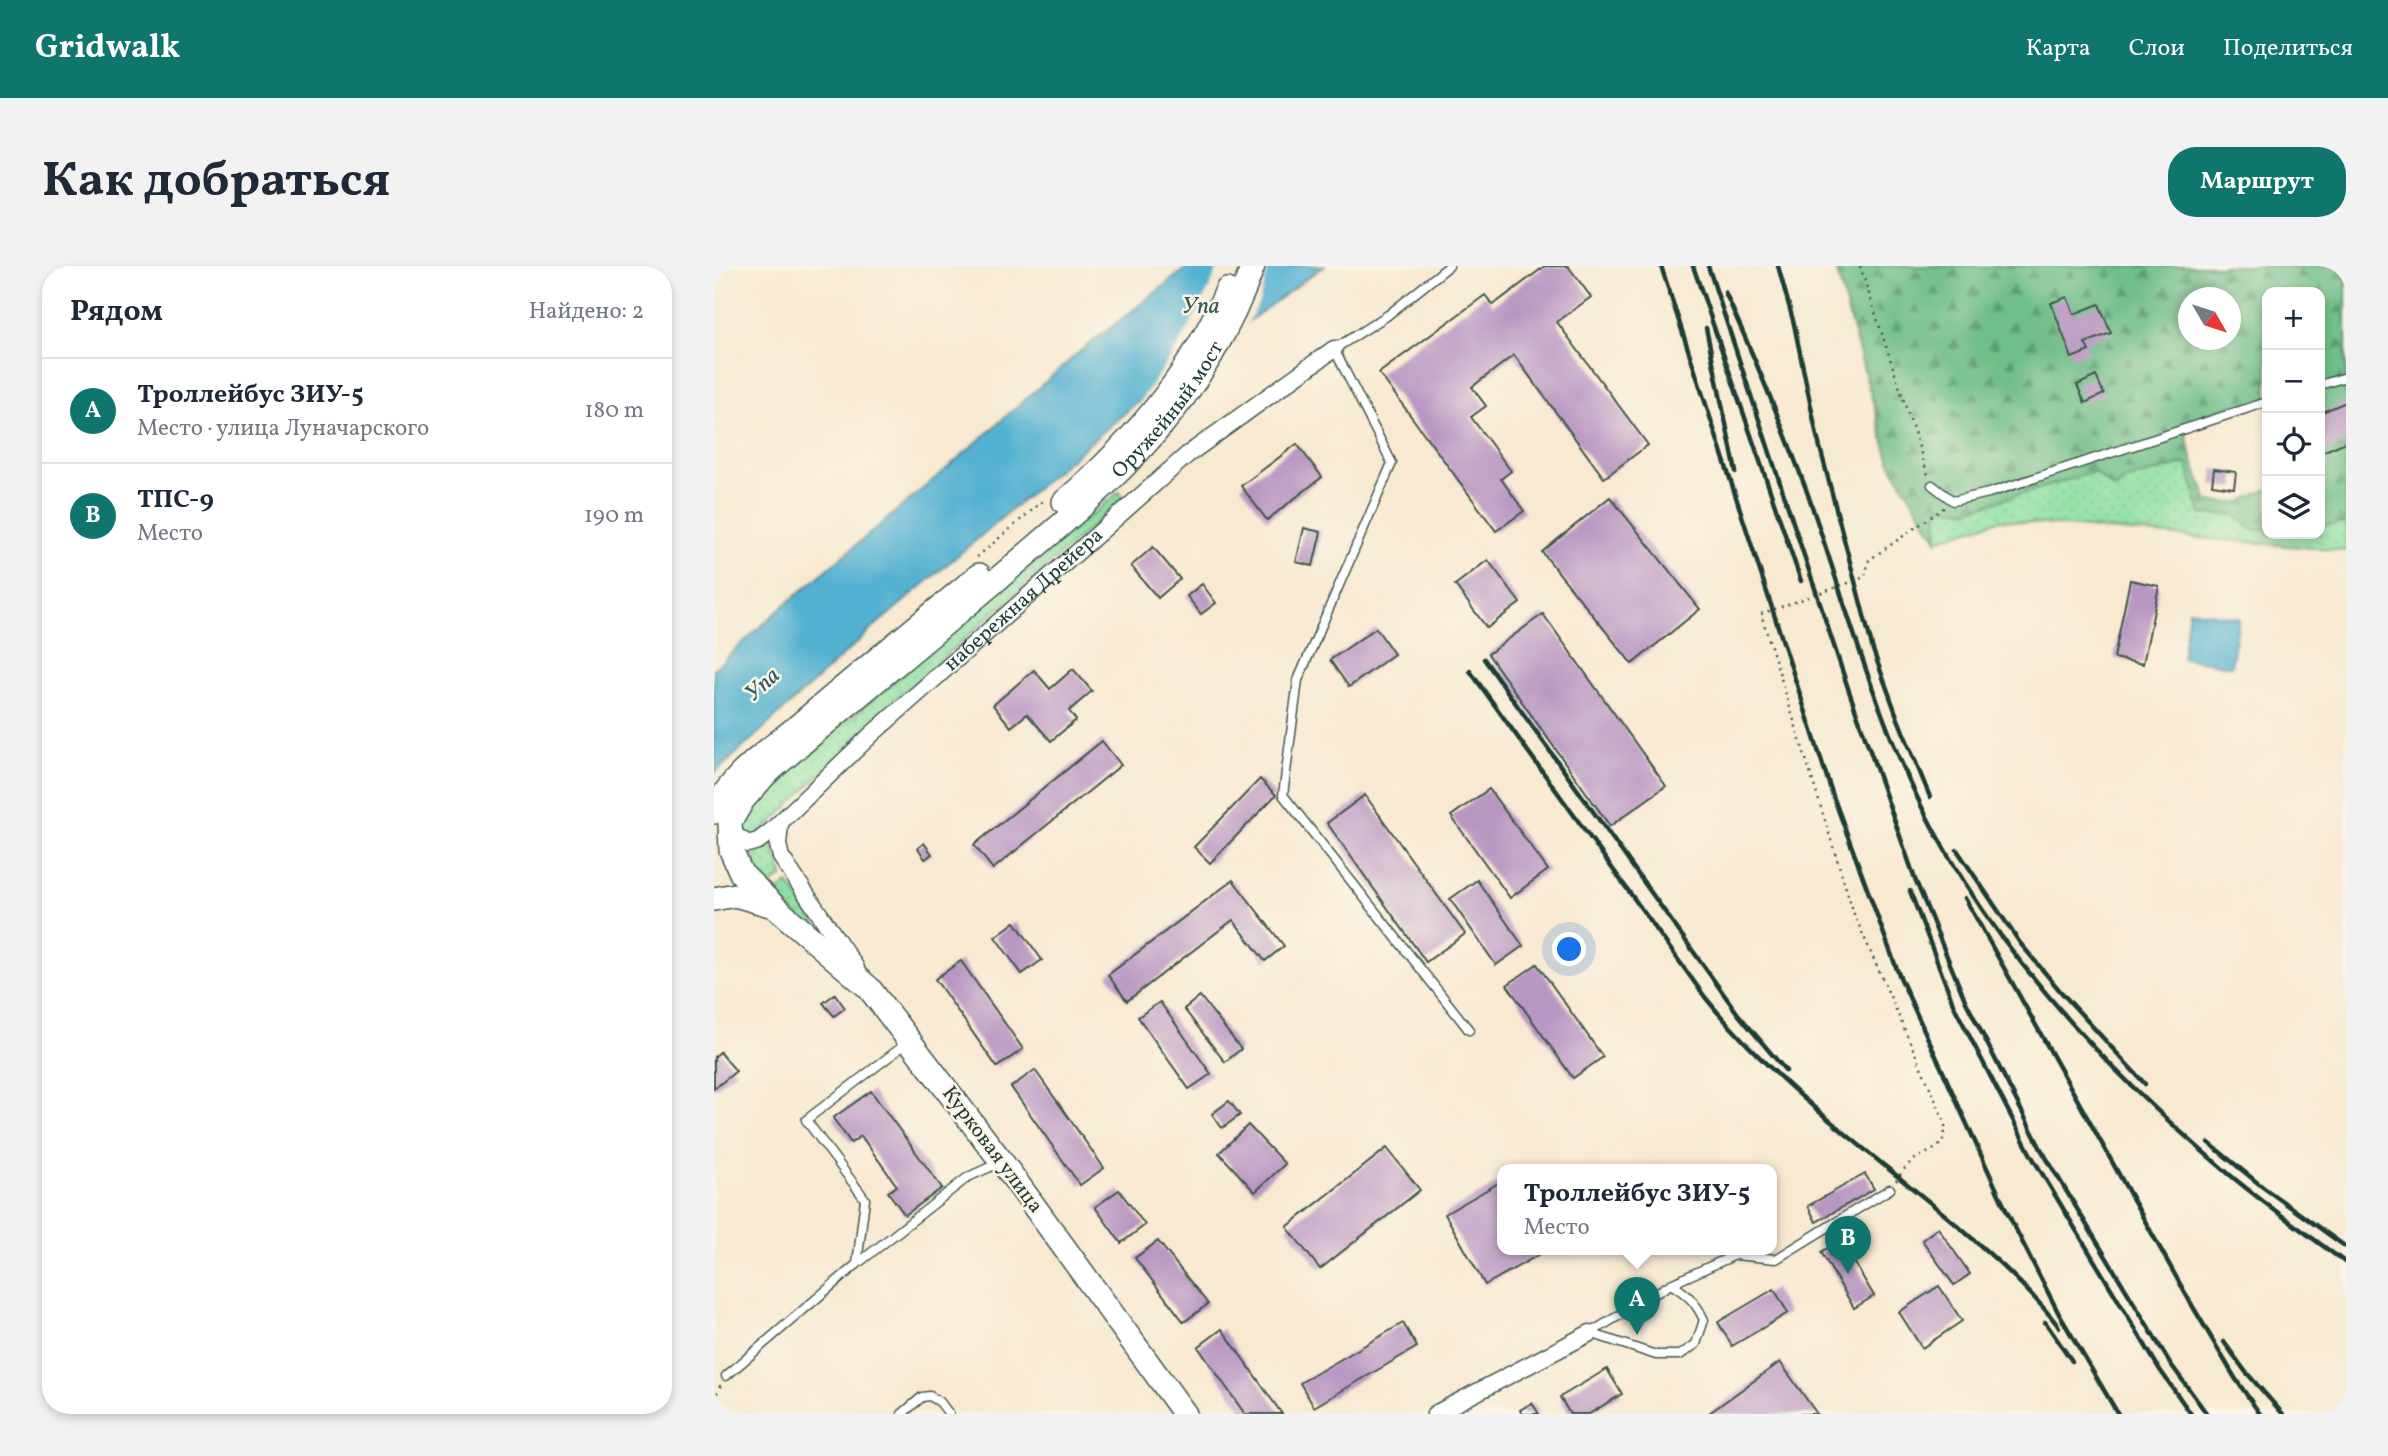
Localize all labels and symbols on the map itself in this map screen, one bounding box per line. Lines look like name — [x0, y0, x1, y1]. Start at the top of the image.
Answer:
north arrow — [2178, 287, 2241, 350]
water label: Упа — [1182, 291, 1220, 323]
street label: Оружейный мост — [1105, 336, 1231, 485]
street label: набережная Дрейера — [938, 521, 1110, 678]
water label: Упа — [738, 661, 788, 709]
your location — [1552, 932, 1586, 966]
street label: Курковая улица — [935, 1080, 1049, 1220]
pin: B — [1825, 1216, 1871, 1274]
pin: A — [1614, 1277, 1660, 1335]

